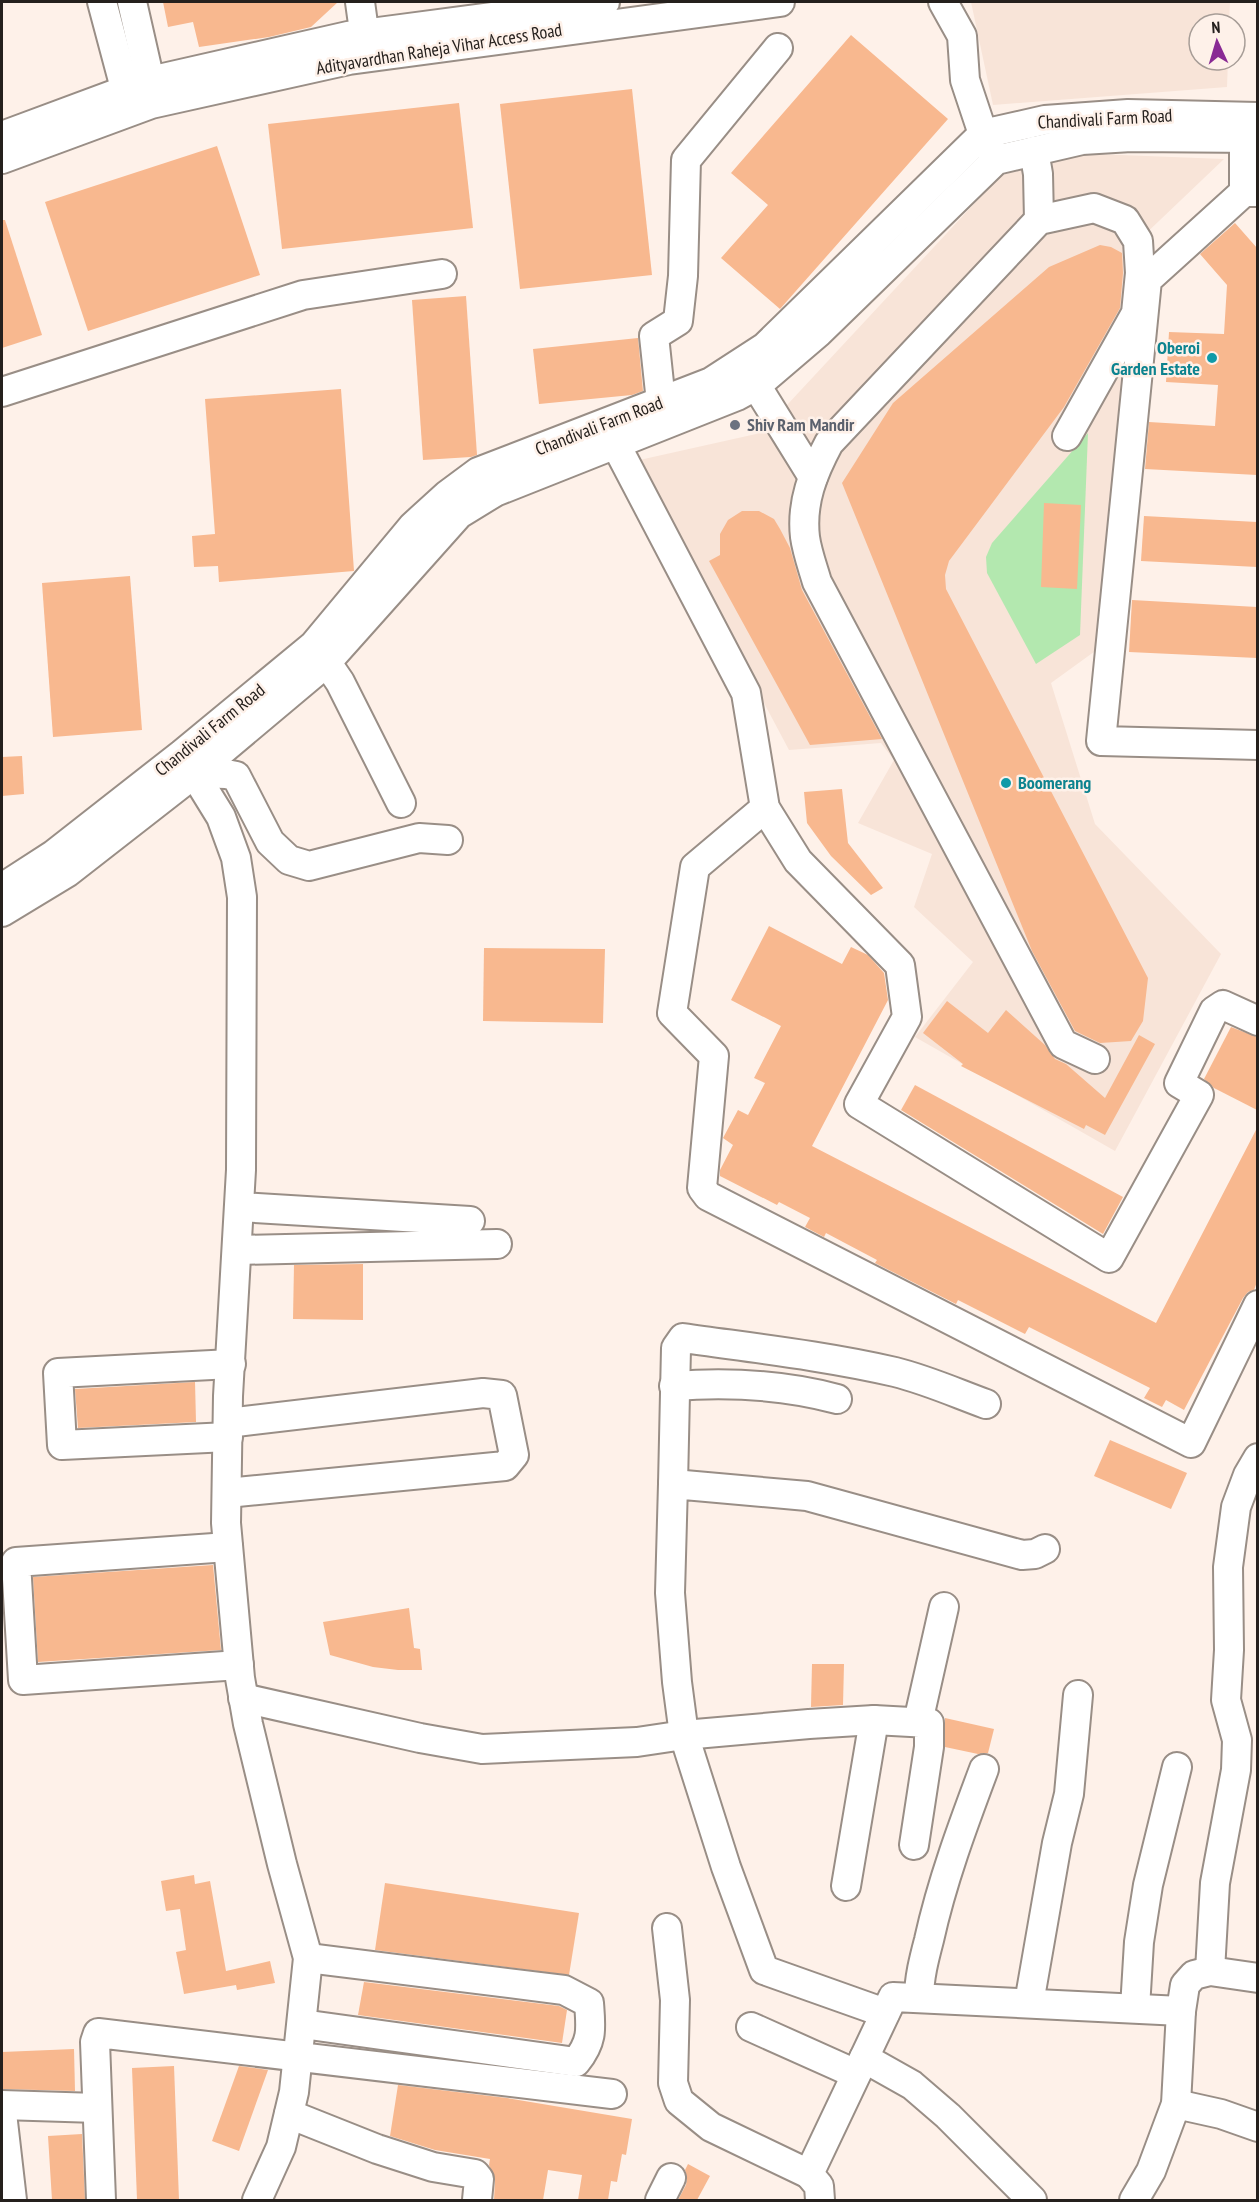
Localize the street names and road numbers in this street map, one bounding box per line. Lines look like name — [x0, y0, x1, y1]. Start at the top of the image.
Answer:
street label: Adityavardhan Raheja Vihar Access Road — [314, 18, 564, 79]
street label: Chandivali Farm Road — [1037, 103, 1173, 134]
street label: Chandivali Farm Road — [532, 391, 666, 460]
street label: Chandivali Farm Road — [150, 678, 269, 781]

